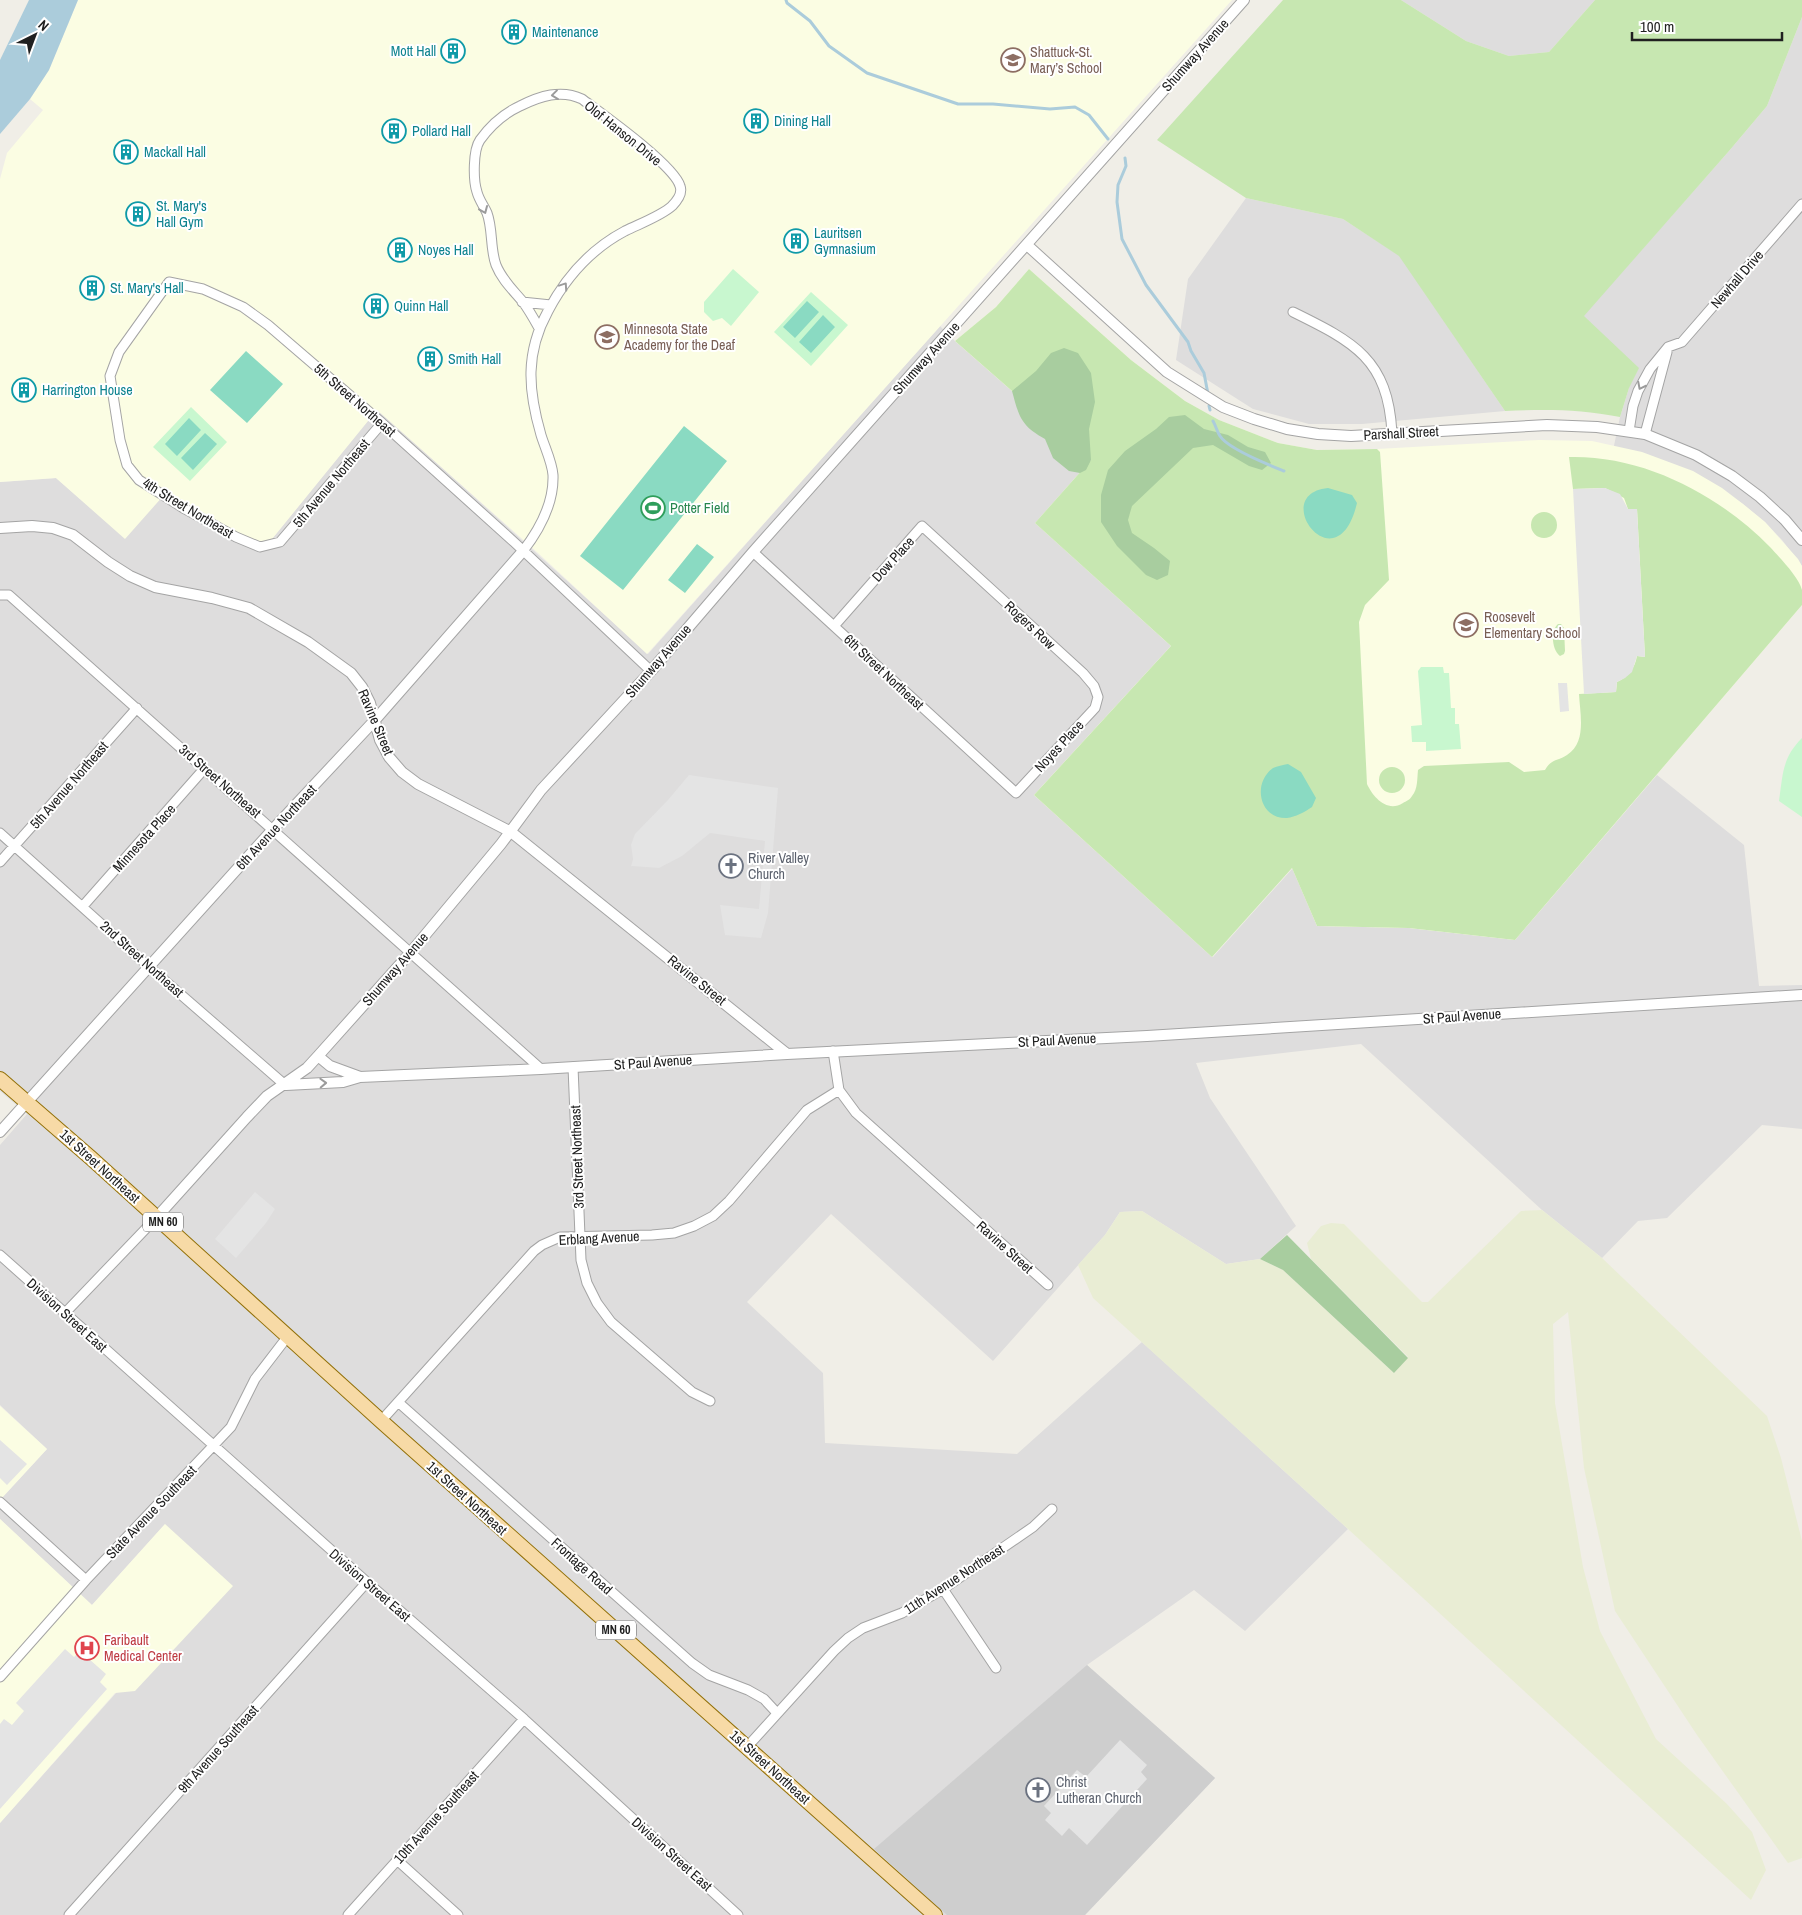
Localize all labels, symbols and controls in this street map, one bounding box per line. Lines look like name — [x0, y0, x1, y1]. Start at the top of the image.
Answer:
north arrow — [10, 10, 60, 60]
scale bar — [1632, 10, 1782, 42]
street label: Shumway Avenue — [1158, 15, 1232, 95]
text: N — [35, 16, 53, 35]
text: 100 m — [1640, 16, 1674, 37]
building icon: Maintenance — [501, 19, 527, 45]
place label: Maintenance — [532, 23, 598, 41]
building icon: Mott Hall — [440, 38, 466, 64]
place label: Mott Hall — [391, 42, 436, 60]
place label: Shattuck-St. Mary’s School — [1030, 43, 1102, 77]
school or university icon: Shattuck-St. Mary’s School — [1000, 47, 1026, 73]
one-way arrow — [551, 89, 559, 100]
street label: Olof Hanson Drive — [581, 96, 665, 170]
building icon: Dining Hall — [743, 108, 769, 134]
place label: Dining Hall — [774, 112, 831, 130]
building icon: Pollard Hall — [381, 118, 407, 144]
place label: Pollard Hall — [412, 122, 471, 140]
building icon: Mackall Hall — [113, 139, 139, 165]
place label: Mackall Hall — [144, 143, 206, 161]
place label: St. Mary's Hall Gym — [156, 197, 207, 231]
building icon: St. Mary's Hall Gym — [125, 201, 151, 227]
one-way arrow — [478, 205, 489, 214]
place label: Lauritsen Gymnasium — [814, 224, 876, 258]
building icon: Lauritsen Gymnasium — [783, 228, 809, 254]
building icon: Noyes Hall — [387, 237, 413, 263]
place label: Noyes Hall — [418, 241, 474, 259]
street label: Newhall Drive — [1707, 246, 1767, 312]
building icon: St. Mary's Hall — [79, 275, 105, 301]
place label: St. Mary's Hall — [110, 279, 184, 297]
one-way arrow — [558, 282, 567, 292]
building icon: Quinn Hall — [363, 293, 389, 319]
place label: Quinn Hall — [394, 297, 448, 315]
street label: Shumway Avenue — [889, 318, 963, 398]
place label: Minnesota State Academy for the Deaf — [623, 320, 736, 354]
school or university icon: Minnesota State Academy for the Deaf — [594, 324, 620, 350]
building icon: Smith Hall — [417, 346, 443, 372]
place label: Smith Hall — [448, 350, 501, 368]
street label: 5th Street Northeast — [310, 360, 400, 440]
building icon: Harrington House — [11, 377, 37, 403]
place label: Harrington House — [42, 381, 133, 399]
one-way arrow — [1637, 381, 1647, 390]
street label: Parshall Street — [1363, 422, 1439, 444]
street label: 5th Avenue Northeast — [289, 435, 373, 531]
street label: 4th Street Northeast — [139, 474, 237, 542]
sports icon: Potter Field — [640, 495, 666, 521]
place label: Potter Field — [670, 499, 729, 517]
street label: Dow Place — [868, 533, 918, 585]
street label: Rogers Row — [1001, 597, 1060, 654]
place label: Roosevelt Elementary School — [1484, 608, 1580, 642]
school or university icon: Roosevelt Elementary School — [1453, 612, 1479, 638]
street label: Shumway Avenue — [621, 620, 695, 702]
street label: 6th Street Northeast — [840, 630, 928, 714]
street label: Ravine Street — [354, 686, 398, 758]
street label: Noyes Place — [1030, 716, 1088, 776]
street label: 5th Avenue Northeast — [26, 737, 112, 833]
street label: 3rd Street Northeast — [175, 740, 265, 822]
street label: 6th Avenue Northeast — [232, 781, 320, 873]
street label: Minnesota Place — [109, 800, 179, 876]
place label: River Valley Church — [748, 849, 809, 883]
church icon: River Valley Church — [718, 853, 744, 879]
street label: 2nd Street Northeast — [97, 917, 187, 1001]
street label: Shumway Avenue — [358, 928, 432, 1010]
street label: Ravine Street — [664, 951, 730, 1009]
street label: St Paul Avenue — [1422, 1004, 1502, 1028]
street label: St Paul Avenue — [1017, 1029, 1097, 1051]
street label: St Paul Avenue — [613, 1050, 693, 1074]
one-way arrow — [319, 1077, 327, 1088]
street label: 3rd Street Northeast — [566, 1105, 588, 1209]
street label: 1st Street Northeast — [56, 1125, 144, 1207]
road number: MN 60 — [143, 1212, 183, 1232]
street label: Ravine Street — [973, 1217, 1037, 1277]
street label: Erblang Avenue — [558, 1227, 640, 1249]
street label: Division Street East — [23, 1274, 111, 1356]
street label: 1st Street Northeast — [423, 1457, 511, 1539]
street label: State Avenue Southeast — [102, 1462, 200, 1562]
street label: Frontage Road — [548, 1534, 616, 1598]
street label: 11th Avenue Northeast — [901, 1540, 1007, 1618]
street label: Division Street East — [326, 1545, 414, 1625]
road number: MN 60 — [596, 1620, 636, 1640]
place label: Faribault Medical Center — [104, 1631, 182, 1665]
hospital icon: Faribault Medical Center — [74, 1635, 100, 1661]
street label: 9th Avenue Southeast — [174, 1701, 262, 1797]
street label: 1st Street Northeast — [726, 1726, 814, 1808]
street label: 10th Avenue Southeast — [390, 1767, 482, 1867]
place label: Christ Lutheran Church — [1056, 1773, 1142, 1807]
church icon: Christ Lutheran Church — [1025, 1777, 1051, 1803]
street label: Division Street East — [628, 1813, 716, 1895]

